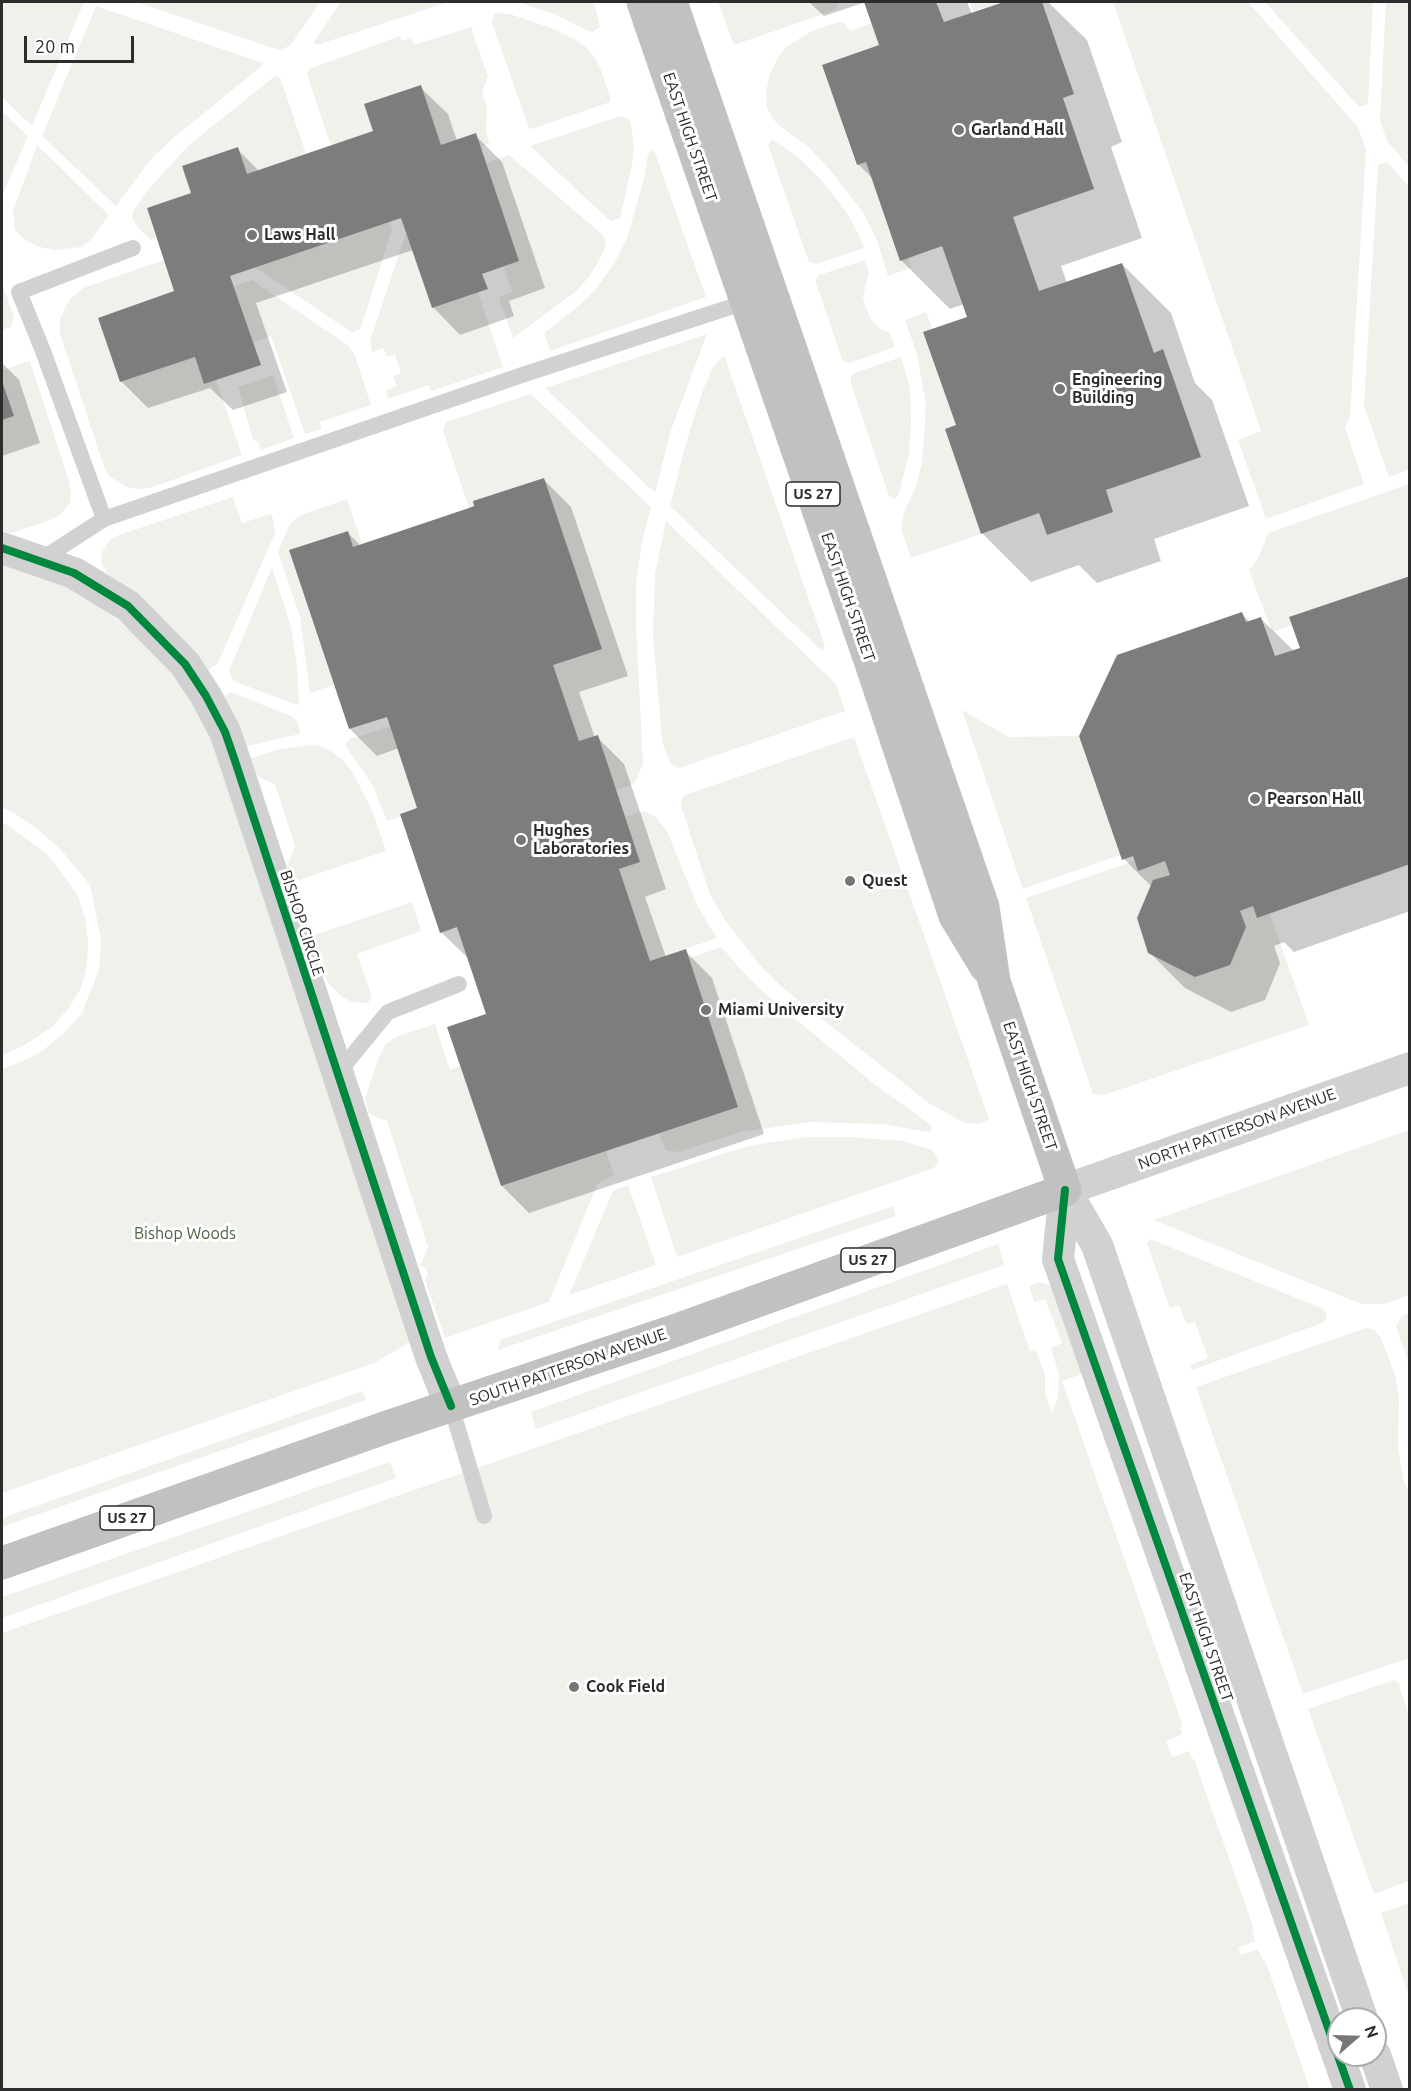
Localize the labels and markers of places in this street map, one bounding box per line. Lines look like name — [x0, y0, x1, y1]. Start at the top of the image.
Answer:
place label: Garland Hall — [971, 120, 1064, 140]
marker: Garland Hall — [952, 123, 966, 137]
place label: Laws Hall — [264, 225, 335, 245]
marker: Laws Hall — [245, 228, 259, 242]
place label: Engineering Building — [1072, 370, 1162, 408]
marker: Engineering Building — [1053, 382, 1067, 396]
place label: Pearson Hall — [1267, 789, 1362, 809]
marker: Pearson Hall — [1248, 792, 1262, 806]
place label: Hughes Laboratories — [533, 821, 629, 859]
marker: Hughes Laboratories — [514, 833, 528, 847]
place label: Quest — [862, 871, 908, 891]
marker: Quest — [843, 874, 857, 888]
place label: Miami University — [718, 1000, 844, 1020]
marker: Miami University — [699, 1003, 713, 1017]
place label: Cook Field — [586, 1677, 665, 1697]
marker: Cook Field — [567, 1680, 581, 1694]

